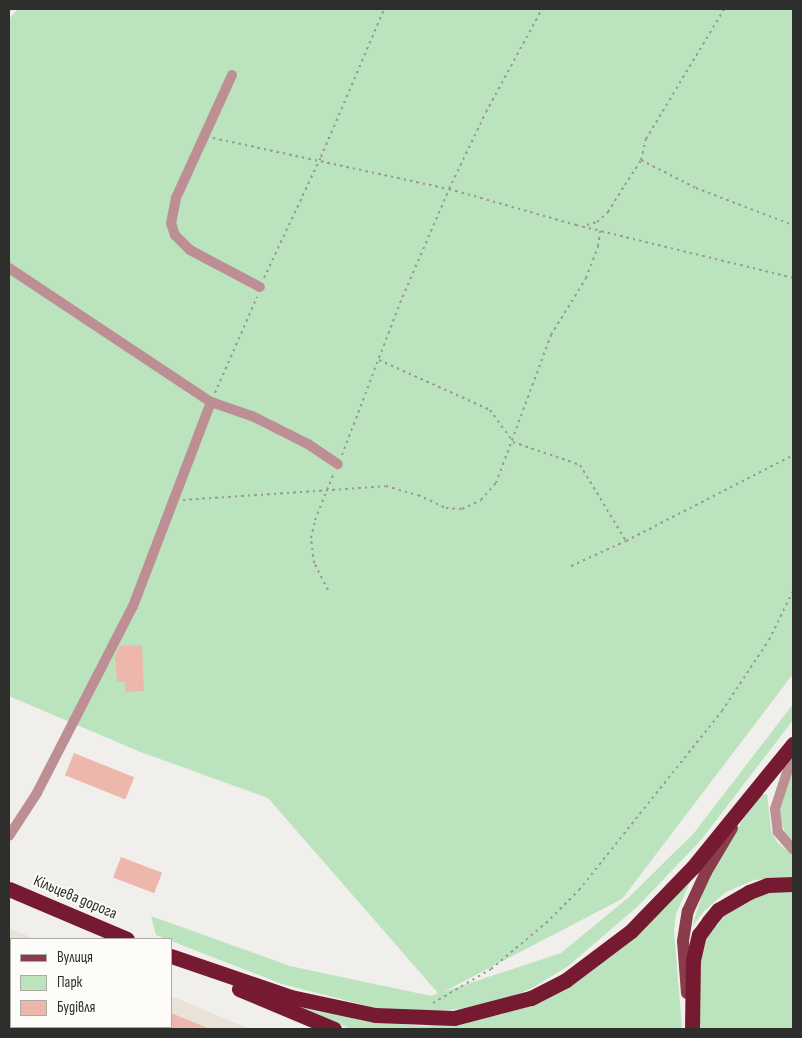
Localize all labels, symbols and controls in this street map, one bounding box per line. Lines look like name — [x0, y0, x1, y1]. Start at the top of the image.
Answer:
street label: Кільцева дорога — [30, 872, 120, 924]
legend — [10, 938, 172, 1028]
text: Вулиця — [57, 948, 93, 967]
text: Парк — [57, 973, 82, 992]
text: Будівля — [57, 998, 95, 1017]

